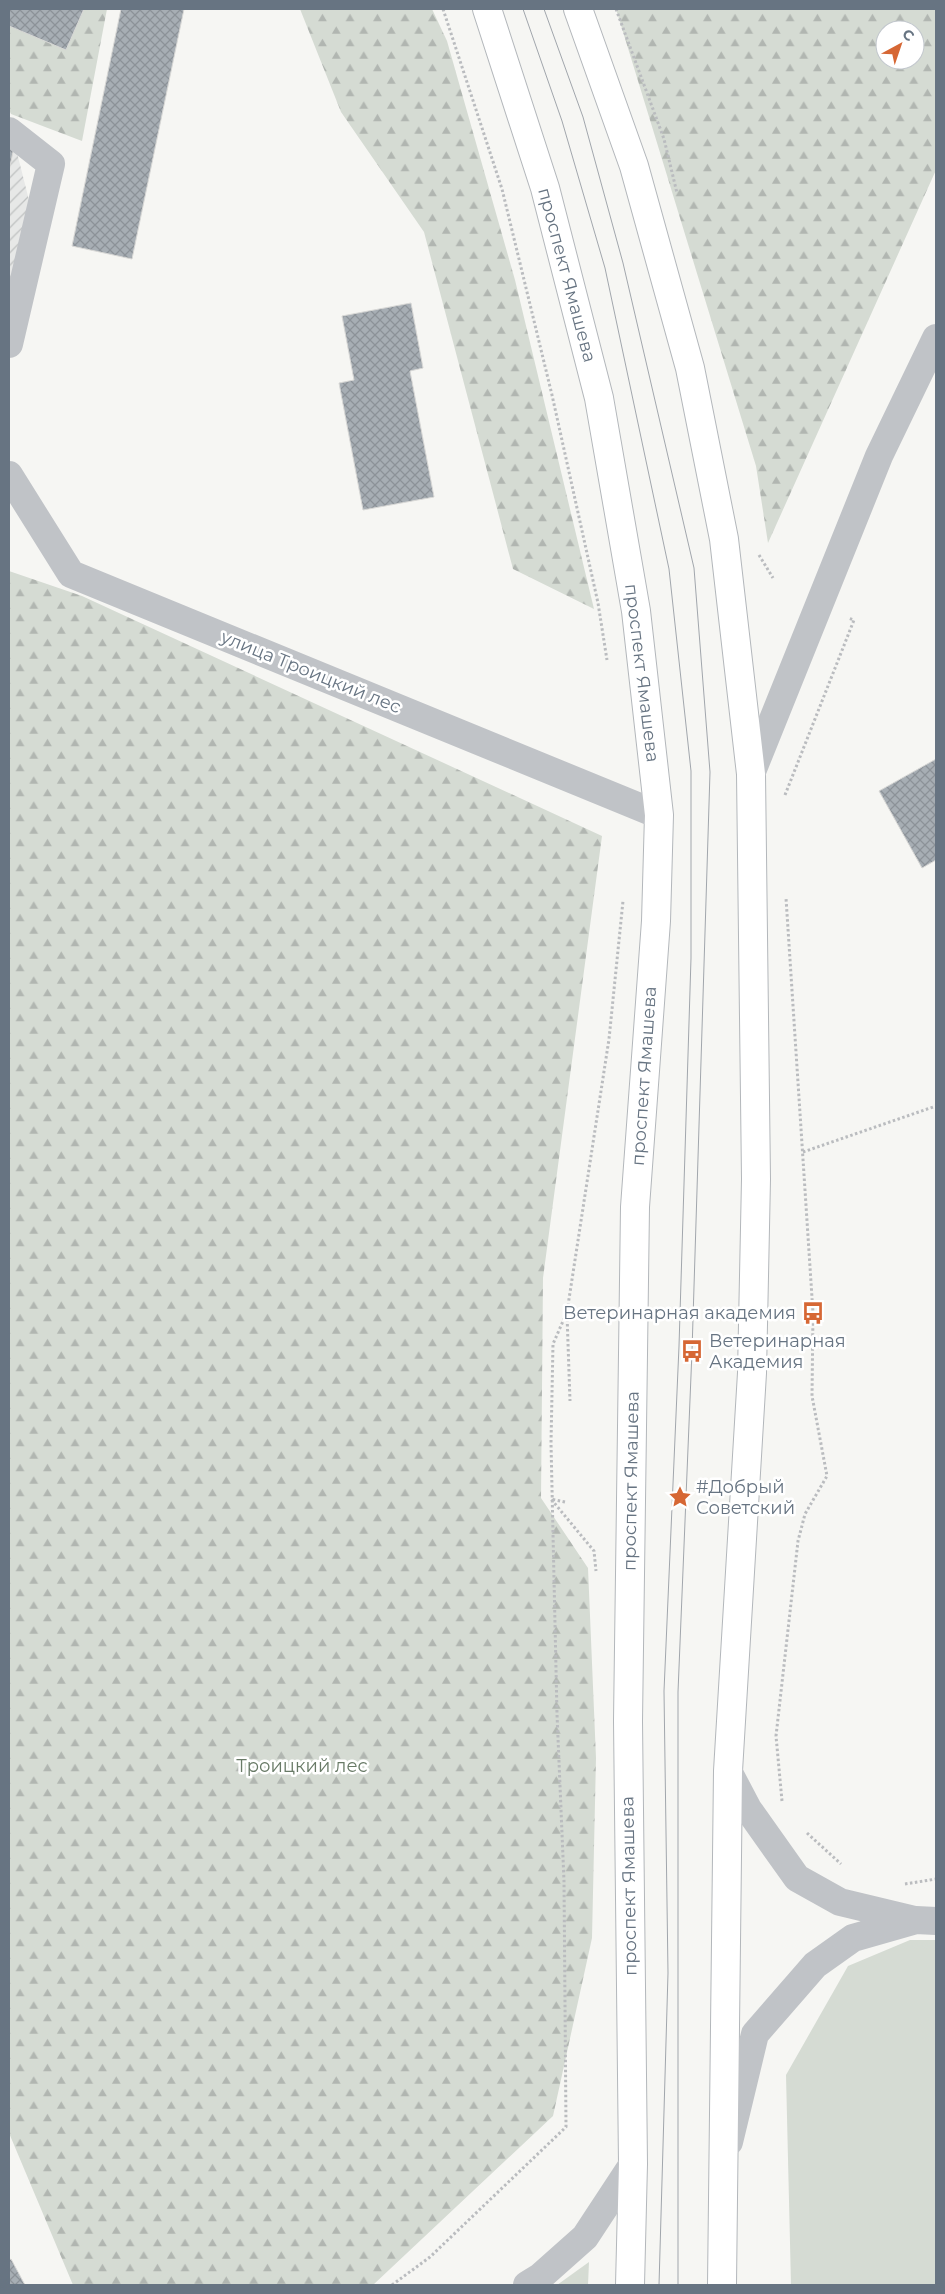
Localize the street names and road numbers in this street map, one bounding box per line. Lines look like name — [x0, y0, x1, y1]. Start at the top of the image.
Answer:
street label: проспект Ямашева — [533, 185, 601, 365]
street label: проспект Ямашева — [620, 582, 664, 764]
street label: улица Троицкий лес — [217, 625, 404, 718]
street label: проспект Ямашева — [627, 985, 661, 1167]
street label: проспект Ямашева — [618, 1391, 644, 1571]
street label: проспект Ямашева — [616, 1796, 642, 1976]

